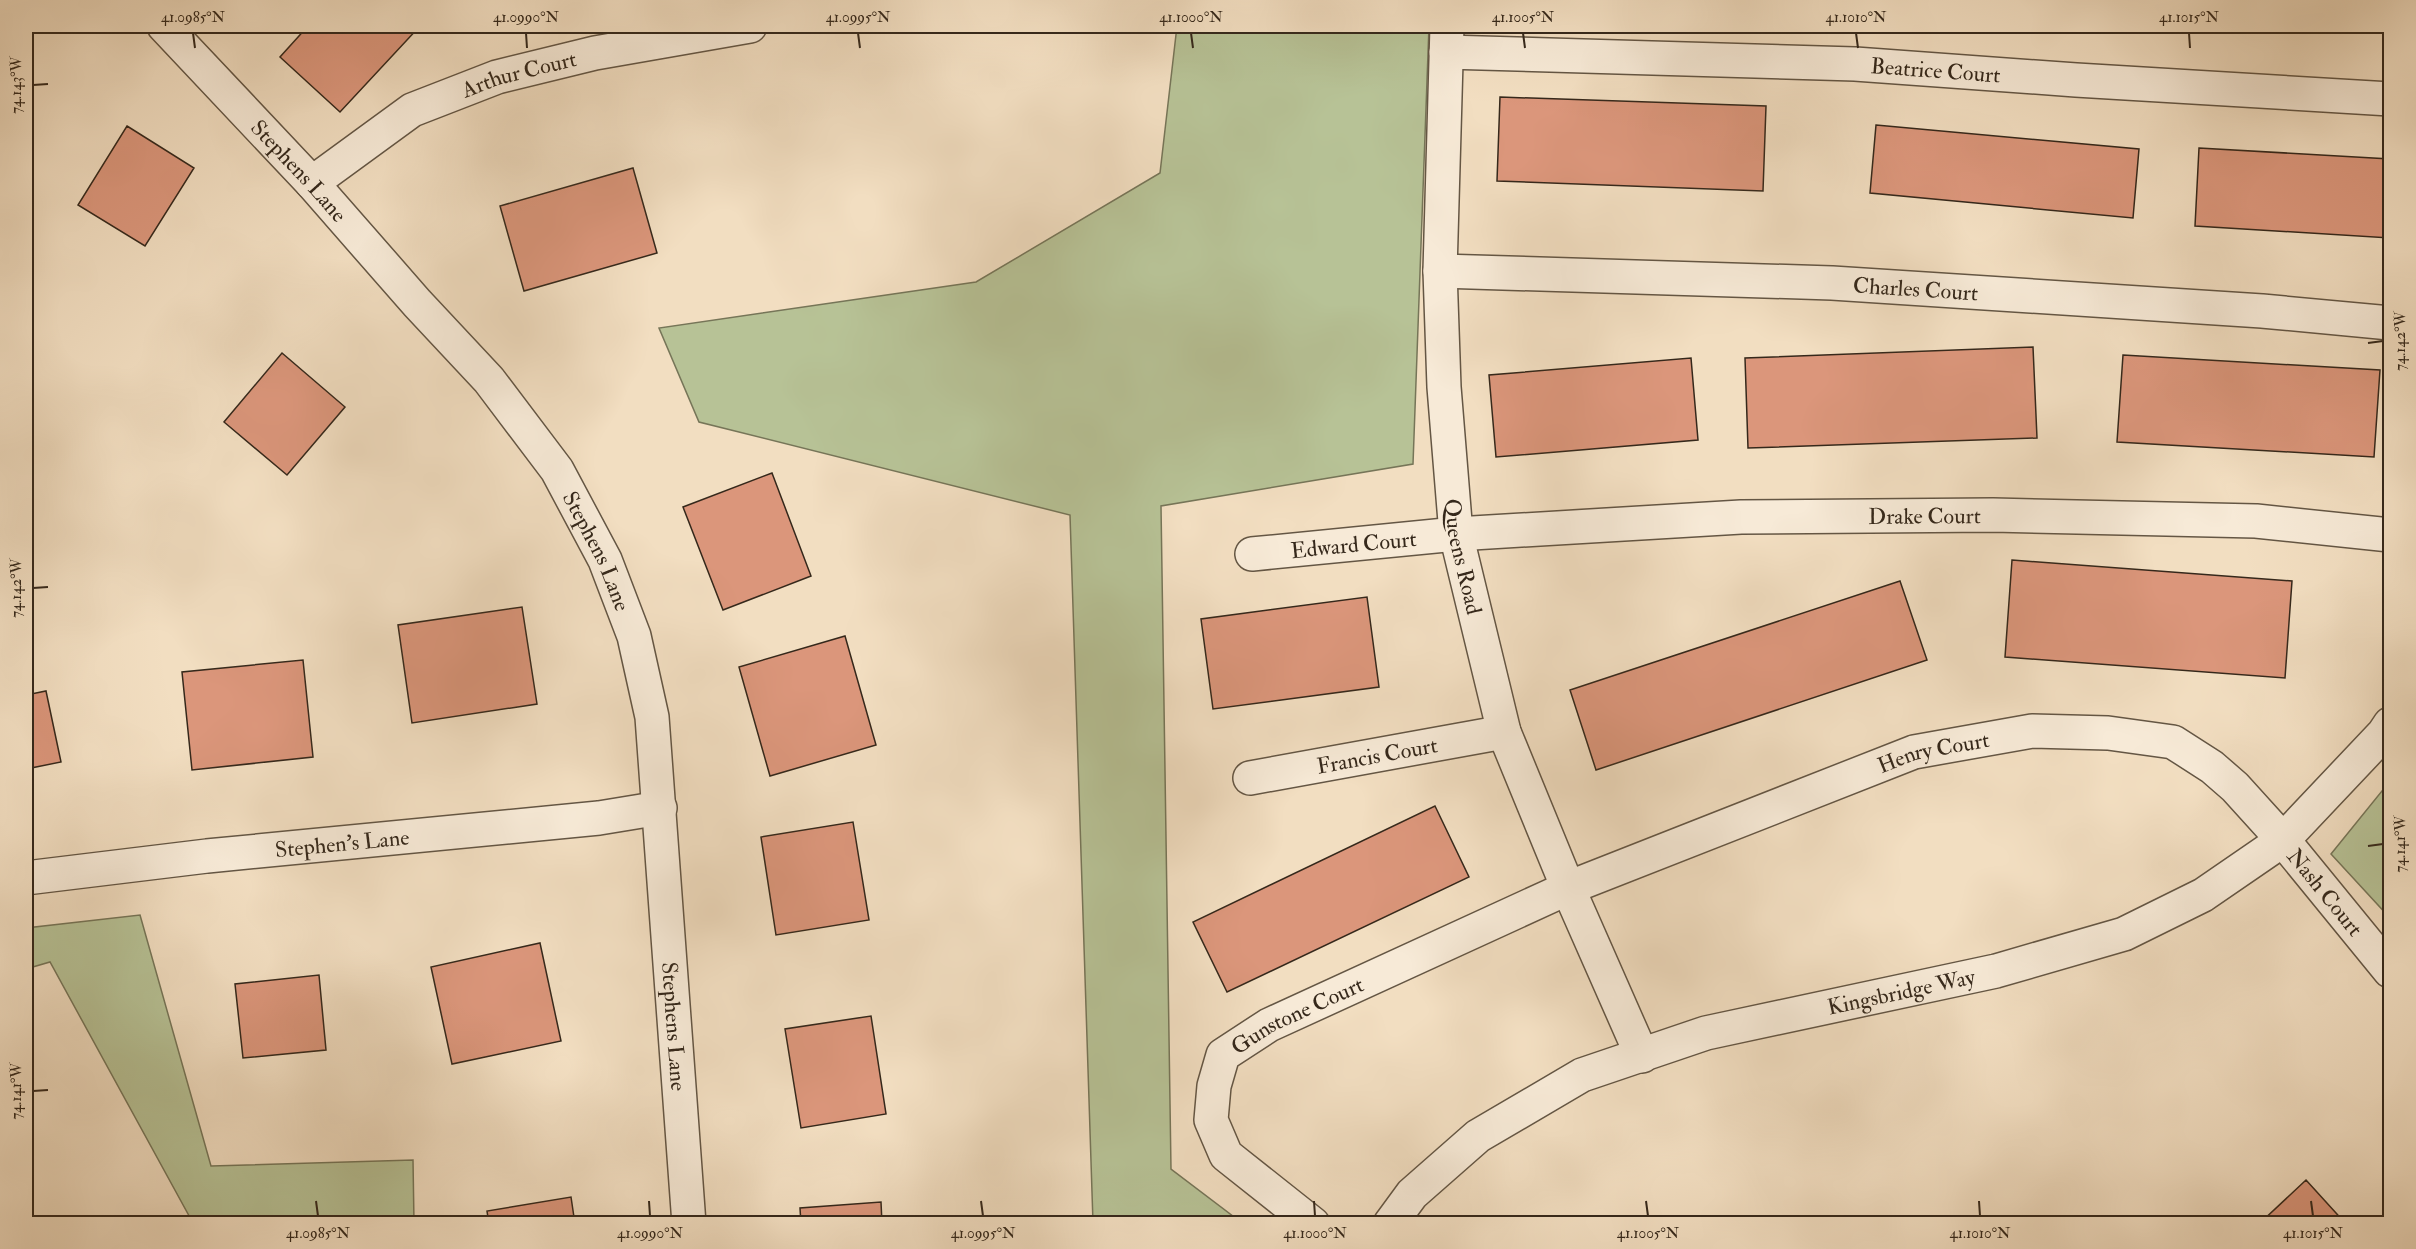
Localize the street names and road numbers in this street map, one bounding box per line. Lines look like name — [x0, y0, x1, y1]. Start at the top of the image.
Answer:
street label: Arthur Court — [457, 45, 579, 105]
street label: Beatrice Court — [1870, 52, 2001, 89]
street label: Stephens Lane — [245, 114, 353, 228]
street label: Charles Court — [1852, 271, 1979, 307]
street label: Stephens Lane — [556, 487, 636, 615]
street label: Queens Road — [1438, 497, 1488, 618]
street label: Drake Court — [1868, 502, 1981, 531]
street label: Edward Court — [1289, 525, 1418, 565]
street label: Henry Court — [1874, 726, 1992, 780]
street label: Francis Court — [1315, 731, 1440, 781]
street label: Stephen's Lane — [274, 823, 411, 864]
street label: Nash Court — [2280, 843, 2369, 942]
street label: Stephens Lane — [655, 961, 692, 1092]
street label: Kingsbridge Way — [1825, 963, 1978, 1022]
street label: Gunstone Court — [1226, 971, 1368, 1061]

